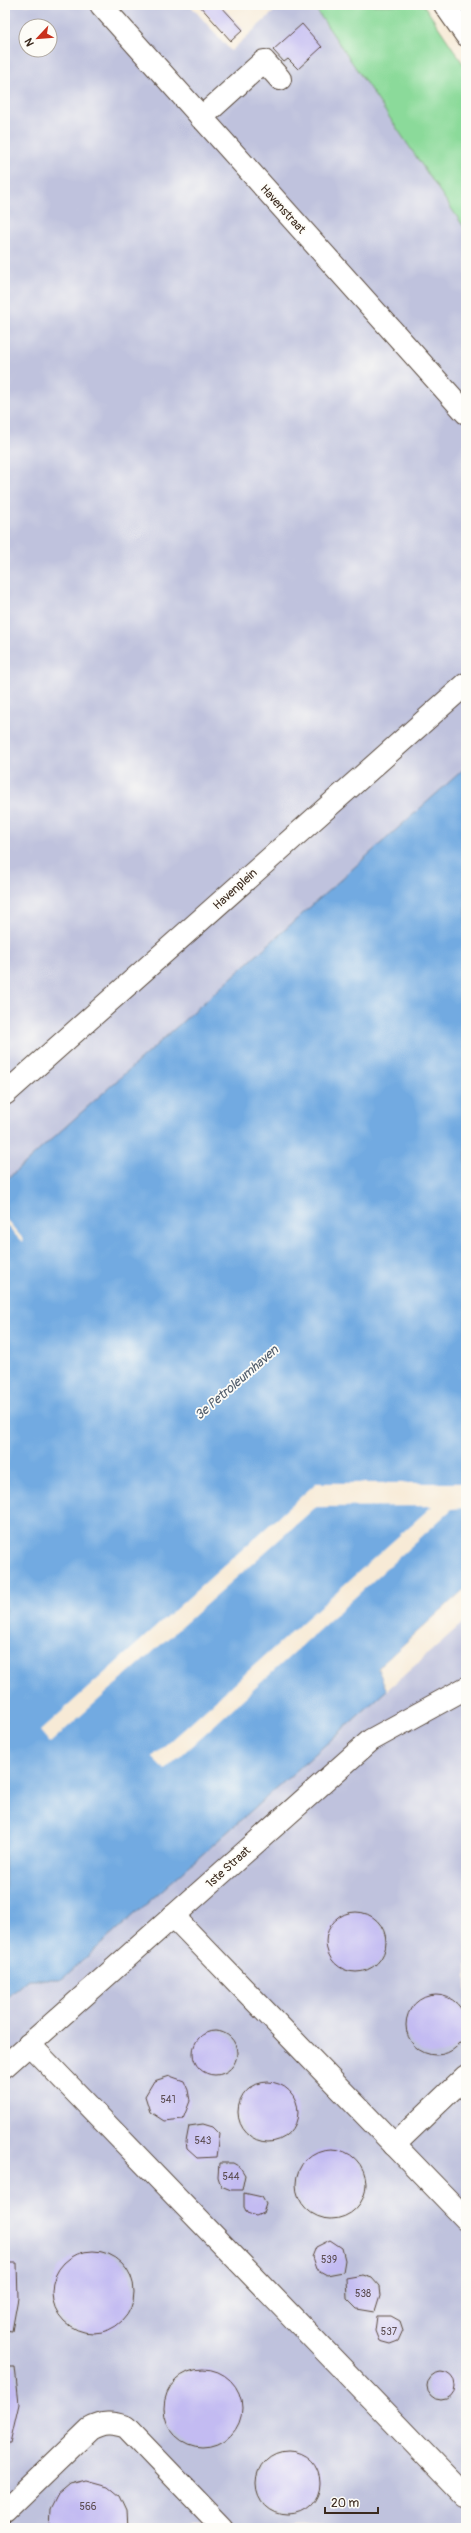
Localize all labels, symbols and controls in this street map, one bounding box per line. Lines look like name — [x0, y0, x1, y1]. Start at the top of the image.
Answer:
north arrow — [18, 18, 58, 58]
text: N — [22, 35, 37, 48]
street label: Havenstraat — [257, 182, 309, 237]
street label: Havenplein — [210, 865, 261, 913]
water label: 3e Petroleumhaven — [192, 1342, 282, 1423]
street label: 1ste Straat — [203, 1843, 254, 1891]
house number: 541 — [160, 2094, 176, 2106]
house number: 543 — [195, 2135, 212, 2147]
house number: 544 — [222, 2171, 240, 2183]
house number: 539 — [321, 2254, 337, 2266]
house number: 538 — [355, 2288, 371, 2300]
house number: 537 — [381, 2326, 398, 2338]
scale bar — [325, 2489, 378, 2515]
text: 20 m — [331, 2496, 360, 2511]
house number: 566 — [79, 2501, 97, 2513]

